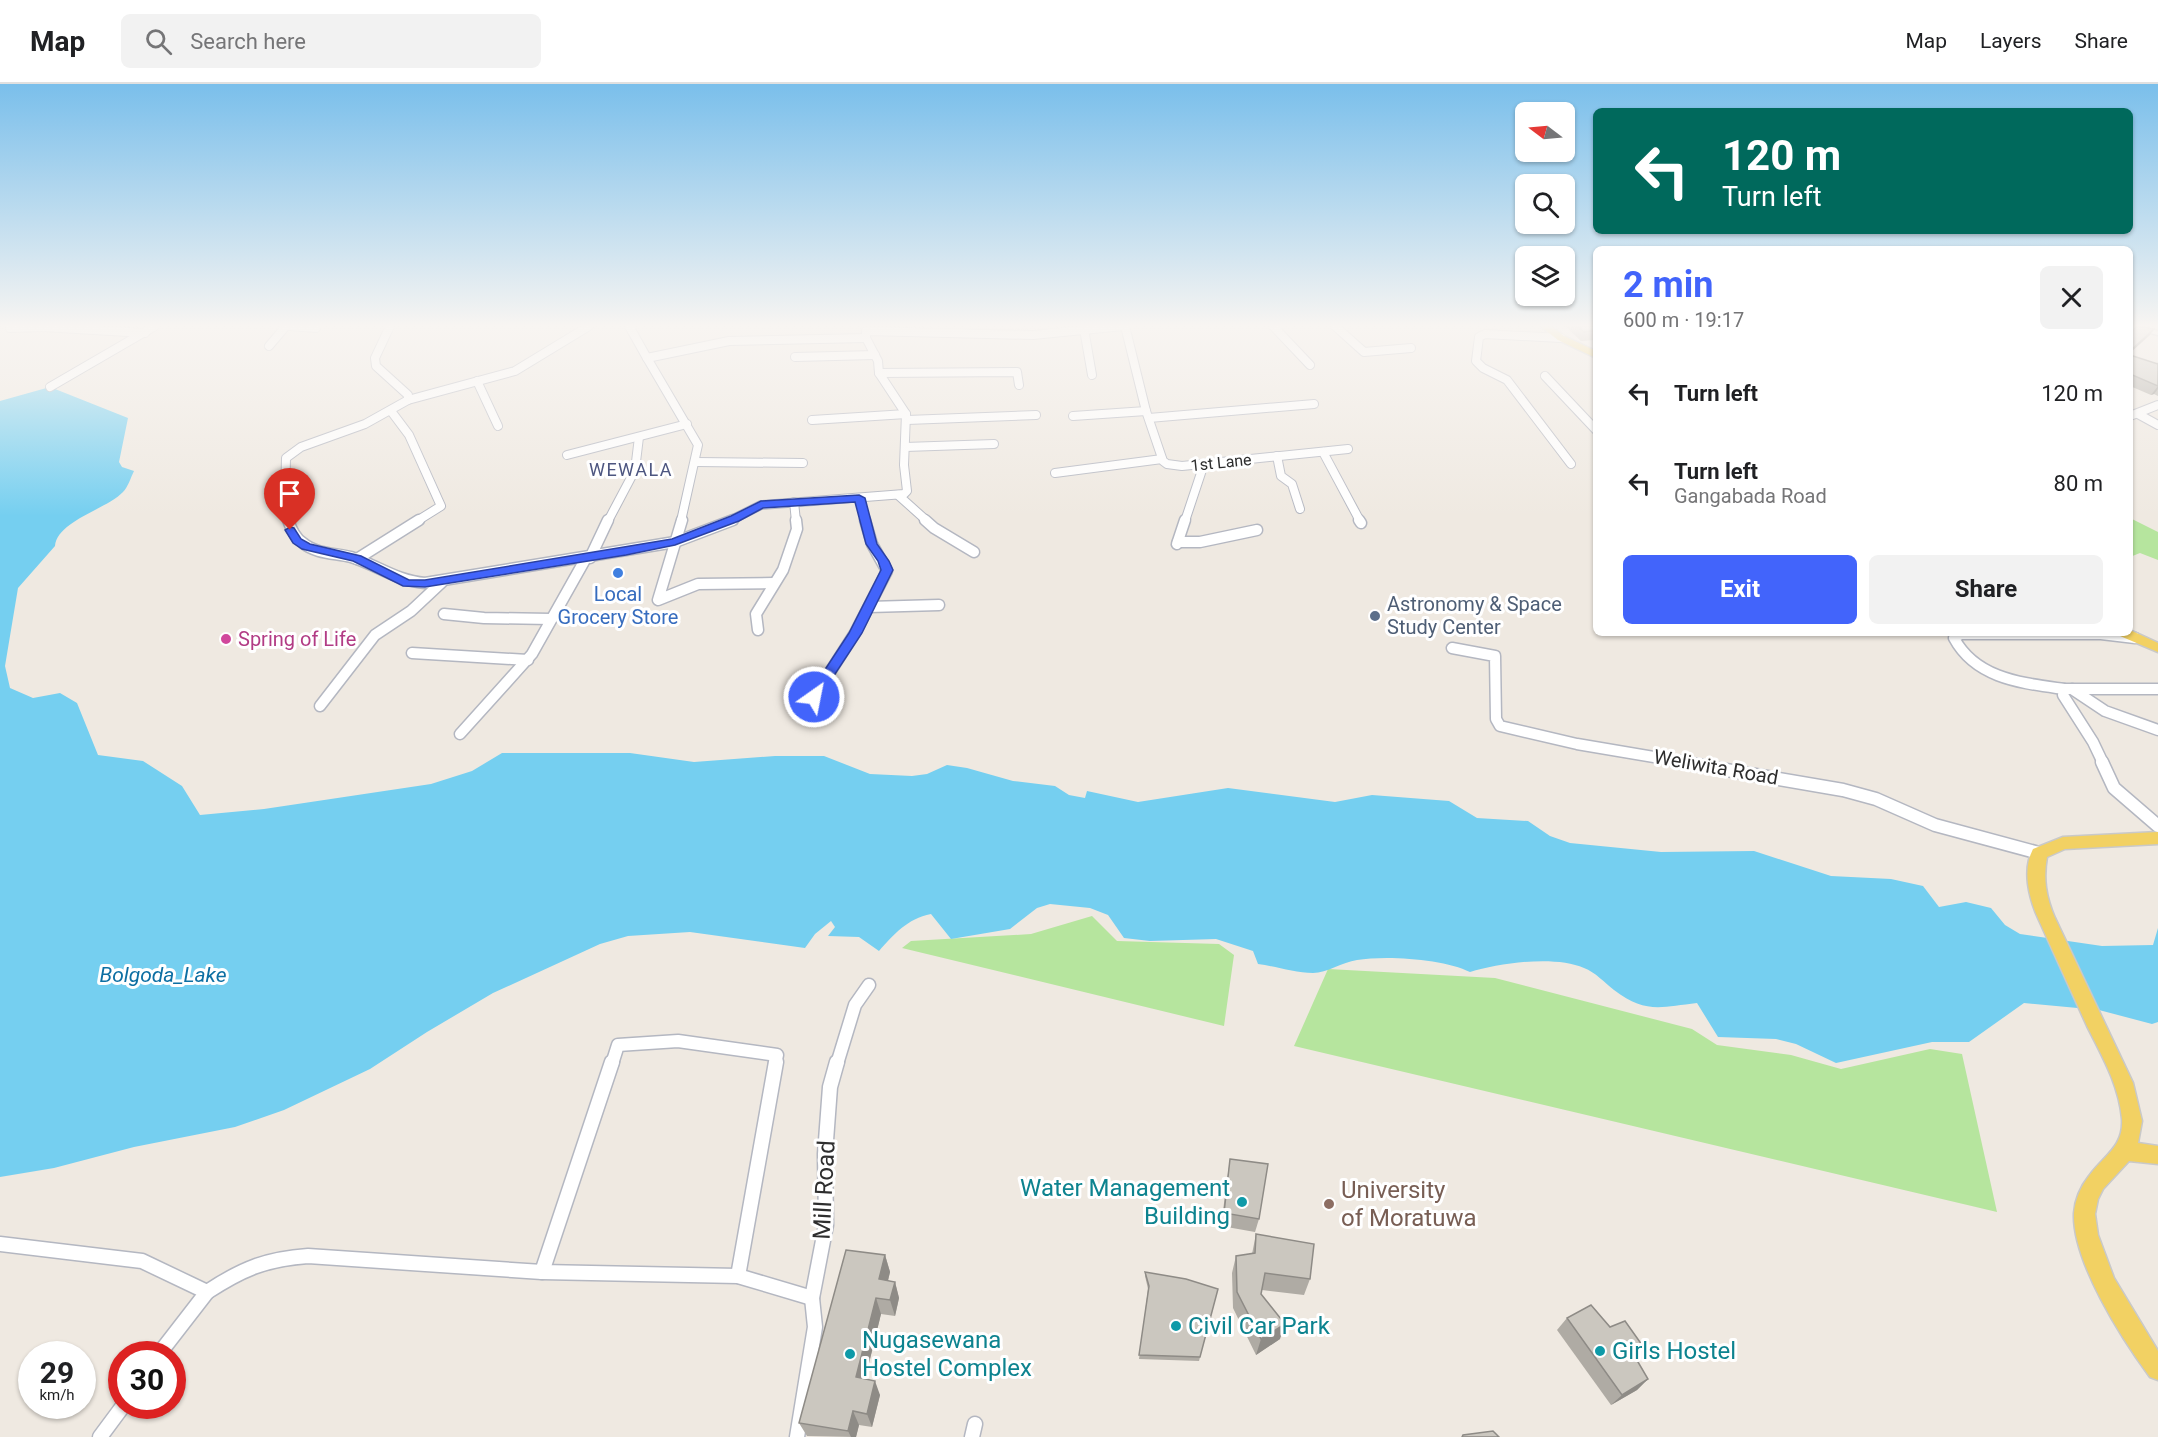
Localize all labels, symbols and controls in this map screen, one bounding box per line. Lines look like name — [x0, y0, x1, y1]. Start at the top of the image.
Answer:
search box — [121, 14, 541, 68]
text: Map — [30, 25, 85, 58]
icon: search — [142, 25, 175, 58]
text: Search here — [190, 29, 306, 54]
text: Map — [1905, 29, 1947, 53]
text: Layers — [1980, 29, 2041, 53]
text: Share — [2074, 29, 2128, 53]
north arrow — [1515, 102, 1575, 162]
map controls — [1515, 102, 1575, 306]
text: 120 m — [1722, 131, 1841, 180]
icon: left — [1623, 132, 1701, 210]
button: search — [1515, 174, 1575, 234]
text: Turn left — [1722, 181, 1822, 213]
button: layers — [1515, 246, 1575, 306]
text: 2 min — [1623, 264, 1714, 306]
button: close — [2040, 266, 2103, 329]
text: 600 m · 19:17 — [1623, 308, 1744, 332]
icon: left — [1623, 377, 1656, 410]
text: Turn left — [1674, 381, 1758, 406]
text: 120 m — [2041, 381, 2103, 406]
street label: 1st Lane — [1190, 450, 1252, 475]
district label: WEWALA — [589, 459, 673, 480]
text: Turn left — [1674, 459, 1758, 484]
icon: left — [1623, 467, 1656, 500]
pin — [264, 468, 315, 530]
text: 80 m — [2054, 471, 2103, 496]
icon: arrive — [273, 477, 306, 510]
text: Gangabada Road — [1674, 484, 1827, 508]
button: Exit — [1623, 555, 1857, 624]
button: Share — [1869, 555, 2103, 624]
marker: Local Grocery Store — [611, 566, 625, 580]
place label: Local Grocery Store — [558, 582, 678, 629]
place label: Astronomy & Space Study Center — [1387, 592, 1562, 639]
marker: Astronomy & Space Study Center — [1368, 609, 1382, 623]
place label: Spring of Life — [238, 627, 356, 651]
marker: Spring of Life — [219, 632, 233, 646]
position arrow — [782, 665, 846, 729]
street label: Weliwita Road — [1652, 744, 1780, 790]
water label: Bolgoda_Lake — [99, 963, 227, 987]
street label: Mill Road — [807, 1140, 841, 1240]
place label: Water Management Building — [1020, 1174, 1230, 1230]
place label: University of Moratuwa — [1341, 1176, 1477, 1232]
marker: Water Management Building — [1235, 1195, 1249, 1209]
marker: University of Moratuwa — [1322, 1197, 1336, 1211]
place label: Civil Car Park — [1188, 1312, 1331, 1340]
marker: Civil Car Park — [1169, 1319, 1183, 1333]
place label: Nugasewana Hostel Complex — [862, 1326, 1032, 1382]
place label: Girls Hostel — [1612, 1337, 1736, 1365]
speed limit sign: 30 — [108, 1341, 186, 1419]
marker: Girls Hostel — [1593, 1344, 1607, 1358]
marker: Nugasewana Hostel Complex — [843, 1347, 857, 1361]
text: 29 — [40, 1355, 74, 1390]
text: km/h — [39, 1386, 75, 1404]

